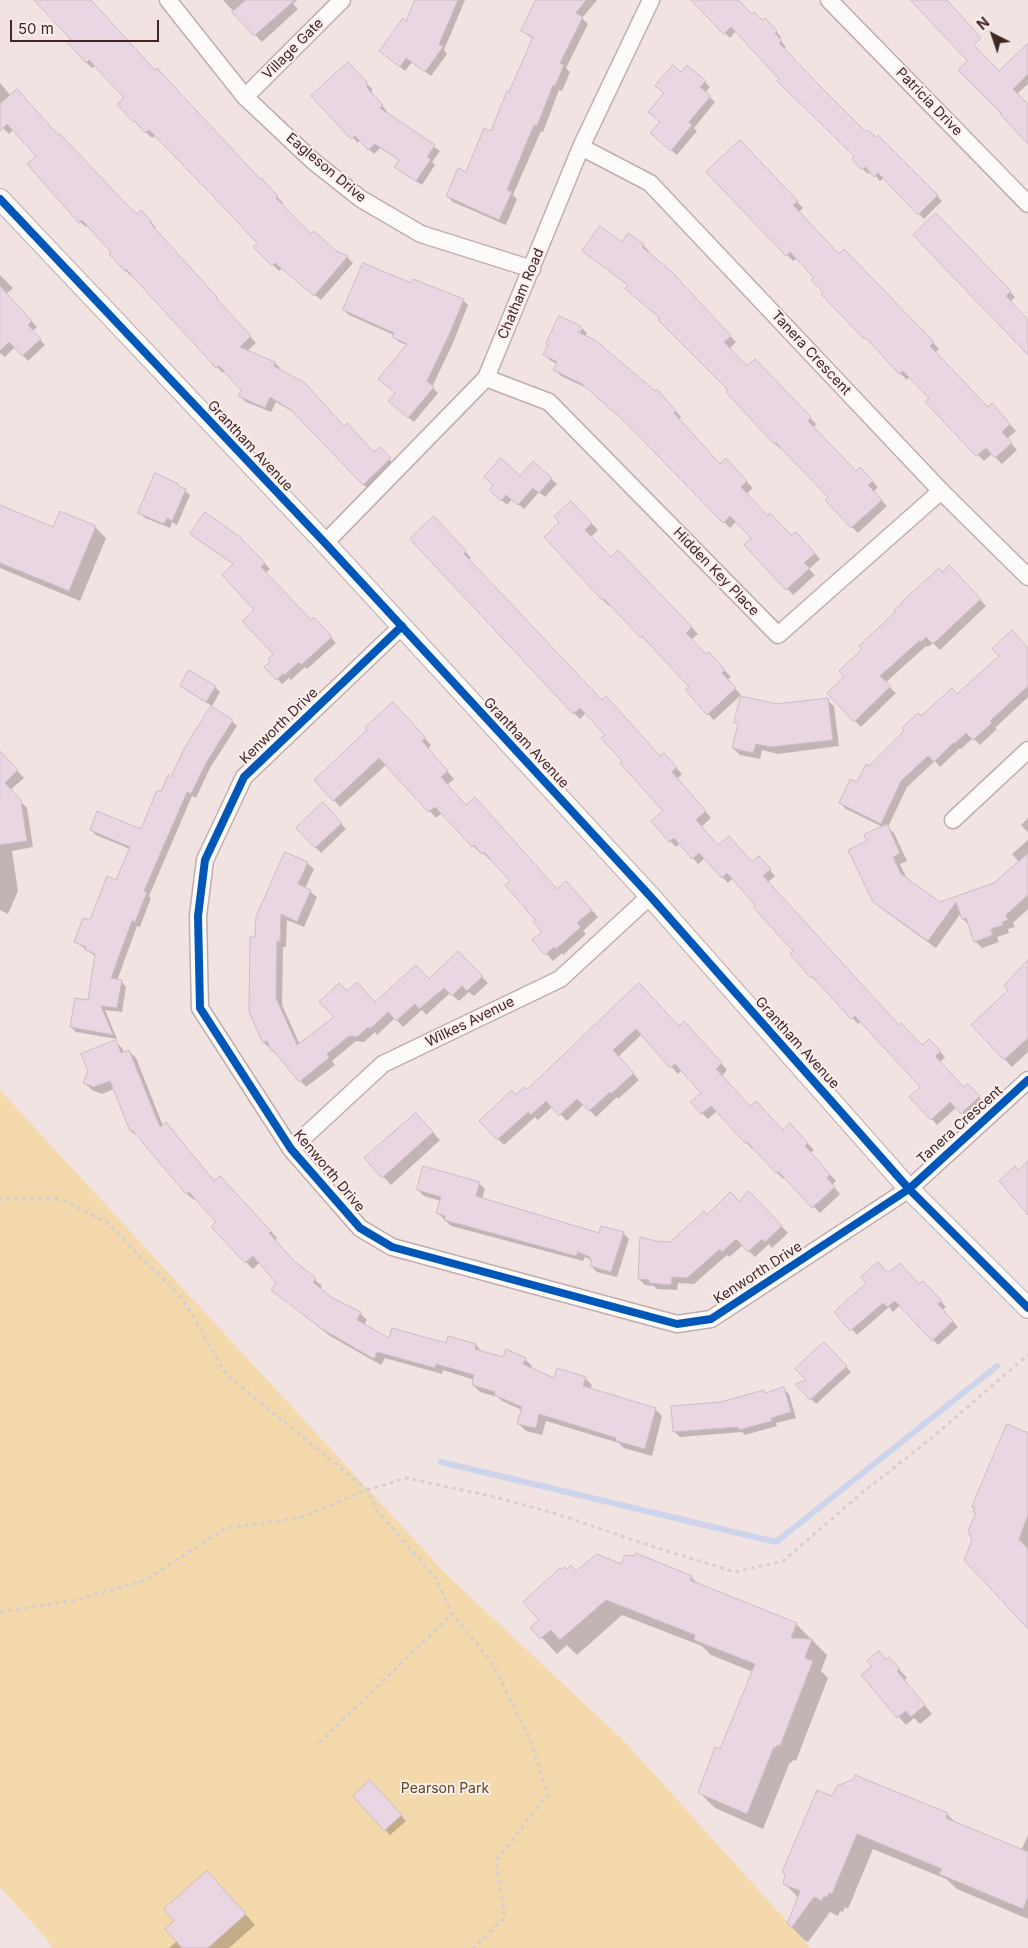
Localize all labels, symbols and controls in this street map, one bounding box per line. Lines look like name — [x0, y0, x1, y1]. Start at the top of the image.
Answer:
scale bar — [12, 10, 161, 42]
north arrow — [968, 10, 1018, 60]
text: N — [973, 13, 992, 33]
street label: Village Gate — [259, 15, 327, 83]
text: 50 m — [18, 19, 54, 38]
street label: Patricia Drive — [892, 64, 966, 140]
street label: Eagleson Drive — [283, 130, 369, 206]
street label: Chatham Road — [494, 246, 548, 342]
street label: Tanera Crescent — [768, 307, 854, 399]
street label: Grantham Avenue — [204, 397, 296, 495]
street label: Hidden Key Place — [670, 524, 762, 620]
street label: Kenworth Drive — [237, 685, 321, 767]
street label: Grantham Avenue — [480, 694, 572, 792]
street label: Wilkes Avenue — [423, 993, 517, 1051]
street label: Grantham Avenue — [751, 994, 843, 1092]
street label: Tanera Crescent — [914, 1082, 1006, 1168]
street label: Kenworth Drive — [290, 1127, 368, 1215]
street label: Kenworth Drive — [711, 1238, 805, 1308]
park label: Pearson Park — [401, 1781, 489, 1797]

